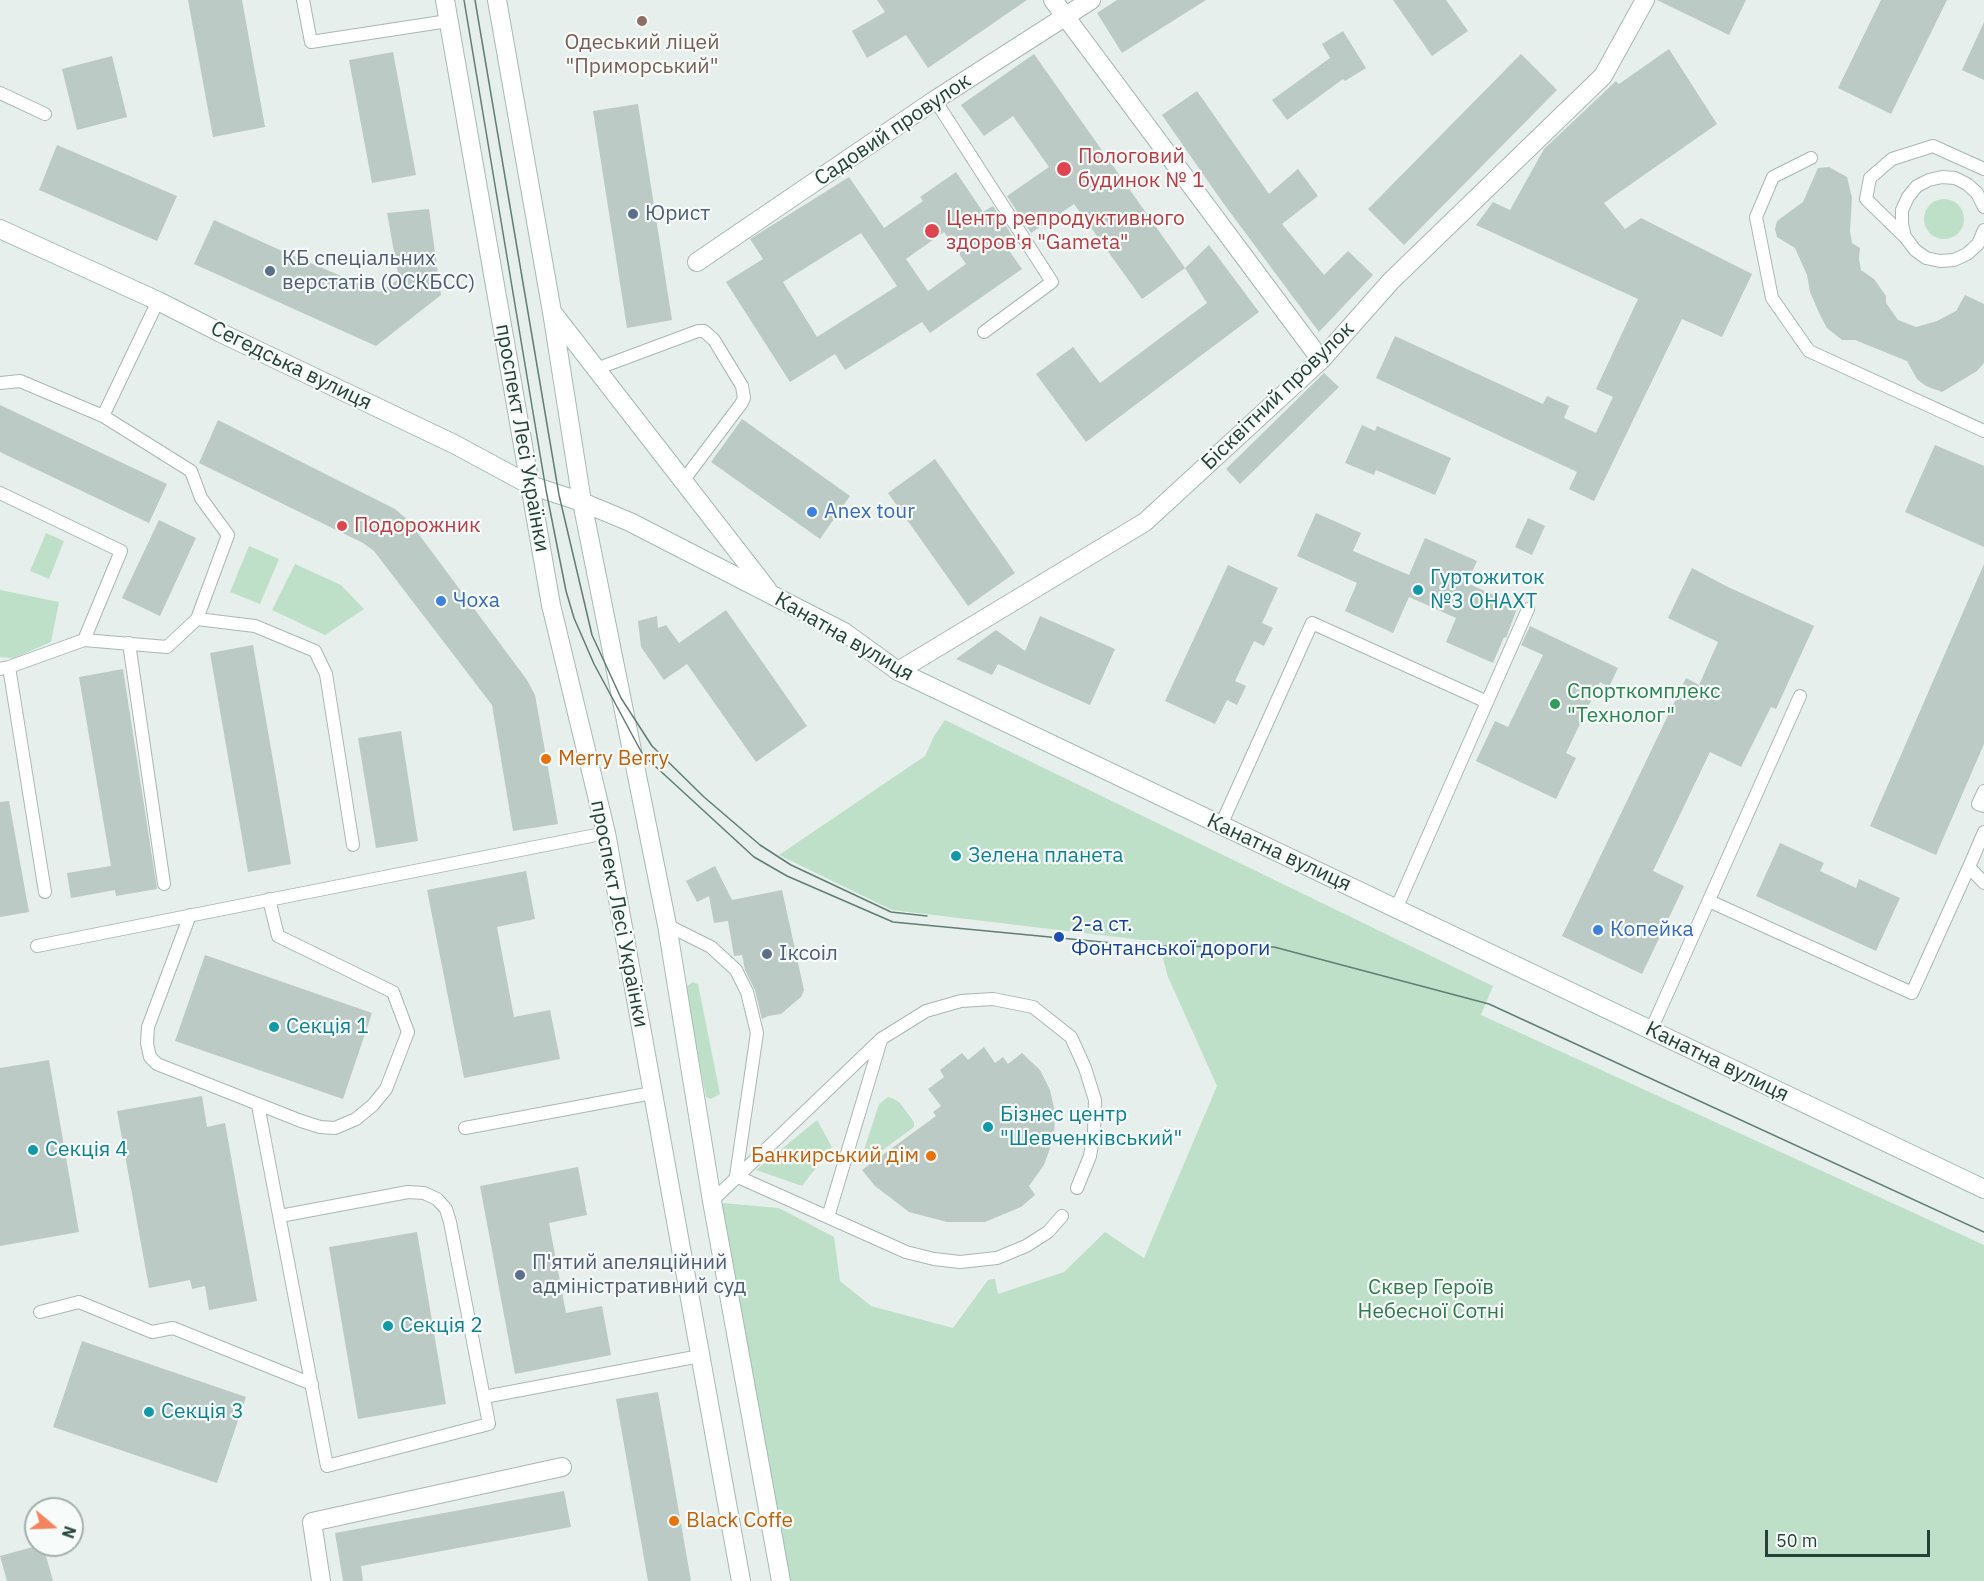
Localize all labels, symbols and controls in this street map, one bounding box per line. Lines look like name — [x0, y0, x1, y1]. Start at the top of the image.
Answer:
marker: Одеський ліцей "Приморський" — [635, 14, 649, 28]
place label: Одеський ліцей "Приморський" — [564, 30, 720, 80]
street label: Садовий провулок — [810, 68, 976, 192]
place label: Пологовий будинок № 1 — [1078, 144, 1204, 194]
marker: Пологовий будинок № 1 — [1055, 160, 1073, 178]
place label: Юрист — [645, 201, 710, 227]
place label: Центр репродуктивного здоров'я "Gameta" — [946, 206, 1185, 256]
marker: Юрист — [626, 207, 640, 221]
marker: Центр репродуктивного здоров'я "Gameta" — [923, 222, 941, 240]
place label: КБ спеціальних верстатів (ОСКБСС) — [282, 246, 475, 296]
marker: КБ спеціальних верстатів (ОСКБСС) — [263, 264, 277, 278]
street label: Сегедська вулиця — [206, 316, 376, 416]
street label: Бісквітний провулок — [1196, 317, 1360, 475]
street label: проспект Лесі Українки — [490, 322, 554, 554]
place label: Anex tour — [824, 499, 915, 525]
marker: Anex tour — [805, 505, 819, 519]
place label: Подорожник — [354, 513, 481, 539]
marker: Подорожник — [335, 519, 349, 533]
place label: Гуртожиток №3 ОНАХТ — [1430, 565, 1545, 615]
marker: Гуртожиток №3 ОНАХТ — [1411, 583, 1425, 597]
street label: Канатна вулиця — [770, 587, 918, 687]
place label: Чоха — [453, 588, 500, 614]
marker: Чоха — [434, 594, 448, 608]
place label: Спорткомплекс "Технолог" — [1567, 679, 1720, 729]
marker: Спорткомплекс "Технолог" — [1548, 697, 1562, 711]
place label: Merry Berry — [558, 746, 669, 772]
marker: Merry Berry — [539, 752, 553, 766]
street label: проспект Лесі Українки — [585, 798, 653, 1030]
street label: Канатна вулиця — [1203, 809, 1355, 897]
place label: Зелена планета — [968, 843, 1123, 869]
marker: Зелена планета — [949, 849, 963, 863]
place label: 2-а ст. Фонтанської дороги — [1071, 912, 1270, 962]
place label: Копейка — [1610, 917, 1694, 943]
marker: Копейка — [1591, 923, 1605, 937]
marker: 2-а ст. Фонтанської дороги — [1052, 930, 1066, 944]
place label: Іксоіл — [779, 941, 838, 967]
marker: Іксоіл — [760, 947, 774, 961]
place label: Секція 1 — [286, 1014, 369, 1040]
street label: Канатна вулиця — [1641, 1016, 1793, 1108]
marker: Секція 1 — [267, 1020, 281, 1034]
place label: Бізнес центр "Шевченківський" — [1000, 1102, 1182, 1152]
marker: Бізнес центр "Шевченківський" — [981, 1120, 995, 1134]
place label: Секція 4 — [45, 1137, 128, 1163]
marker: Секція 4 — [26, 1143, 40, 1157]
place label: Банкирський дім — [751, 1143, 919, 1169]
marker: Банкирський дім — [924, 1149, 938, 1163]
place label: П'ятий апеляційний адміністративний суд — [532, 1250, 746, 1300]
marker: П'ятий апеляційний адміністративний суд — [513, 1268, 527, 1282]
park label: Сквер Героїв Небесної Сотні — [1358, 1275, 1504, 1325]
place label: Секція 2 — [400, 1313, 483, 1339]
marker: Секція 2 — [381, 1319, 395, 1333]
place label: Секція 3 — [161, 1399, 244, 1425]
marker: Секція 3 — [142, 1405, 156, 1419]
north arrow — [24, 1497, 84, 1557]
place label: Black Coffe — [686, 1508, 793, 1534]
marker: Black Coffe — [667, 1514, 681, 1528]
scale bar — [1768, 1518, 1933, 1556]
text: N — [58, 1523, 80, 1541]
text: 50 m — [1776, 1529, 1818, 1552]

